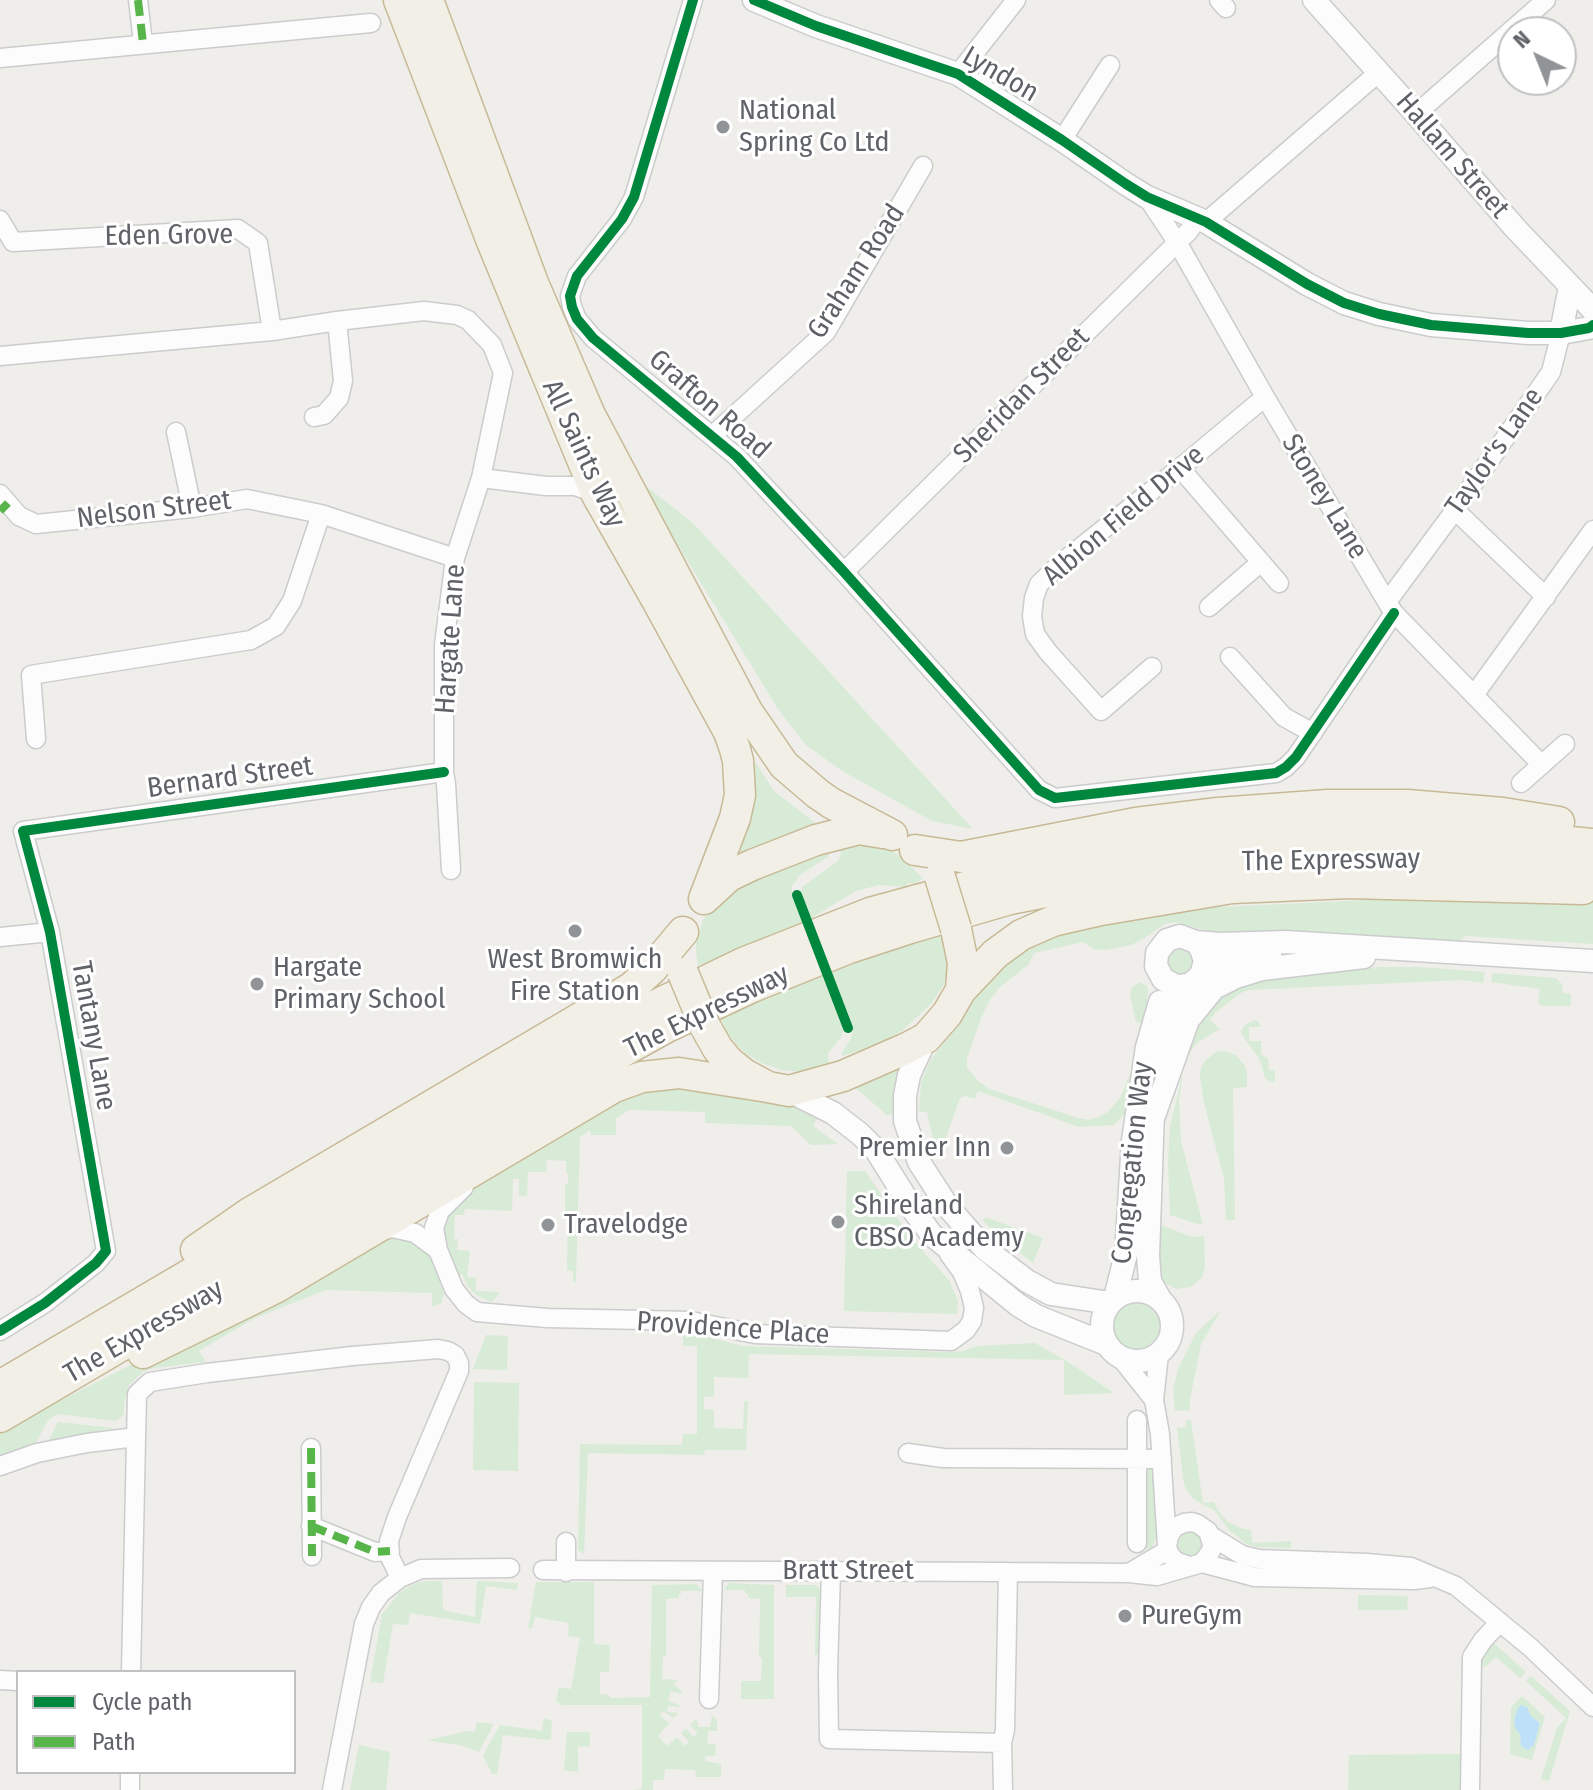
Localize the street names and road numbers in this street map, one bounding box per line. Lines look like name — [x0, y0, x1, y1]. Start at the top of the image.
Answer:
street label: Lyndon — [956, 40, 1044, 110]
street label: Hallam Street — [1388, 86, 1516, 226]
street label: Graham Road — [801, 199, 913, 345]
street label: Eden Grove — [104, 218, 234, 254]
street label: Sheridan Street — [947, 321, 1097, 471]
street label: Grafton Road — [641, 343, 777, 467]
street label: All Saints Way — [534, 375, 632, 533]
street label: Taylor's Lane — [1439, 382, 1551, 522]
street label: Stoney Lane — [1274, 429, 1374, 565]
street label: Albion Field Drive — [1036, 439, 1212, 593]
street label: Nelson Street — [75, 484, 233, 536]
street label: Hargate Lane — [429, 563, 473, 715]
street label: Bernard Street — [145, 750, 315, 806]
street label: The Expressway — [1241, 843, 1421, 879]
street label: The Expressway — [619, 958, 795, 1066]
street label: Tantany Lane — [63, 959, 123, 1113]
street label: Congregation Way — [1106, 1060, 1160, 1266]
street label: The Expressway — [58, 1273, 230, 1391]
street label: Providence Place — [635, 1305, 831, 1353]
street label: Bratt Street — [782, 1554, 914, 1588]

